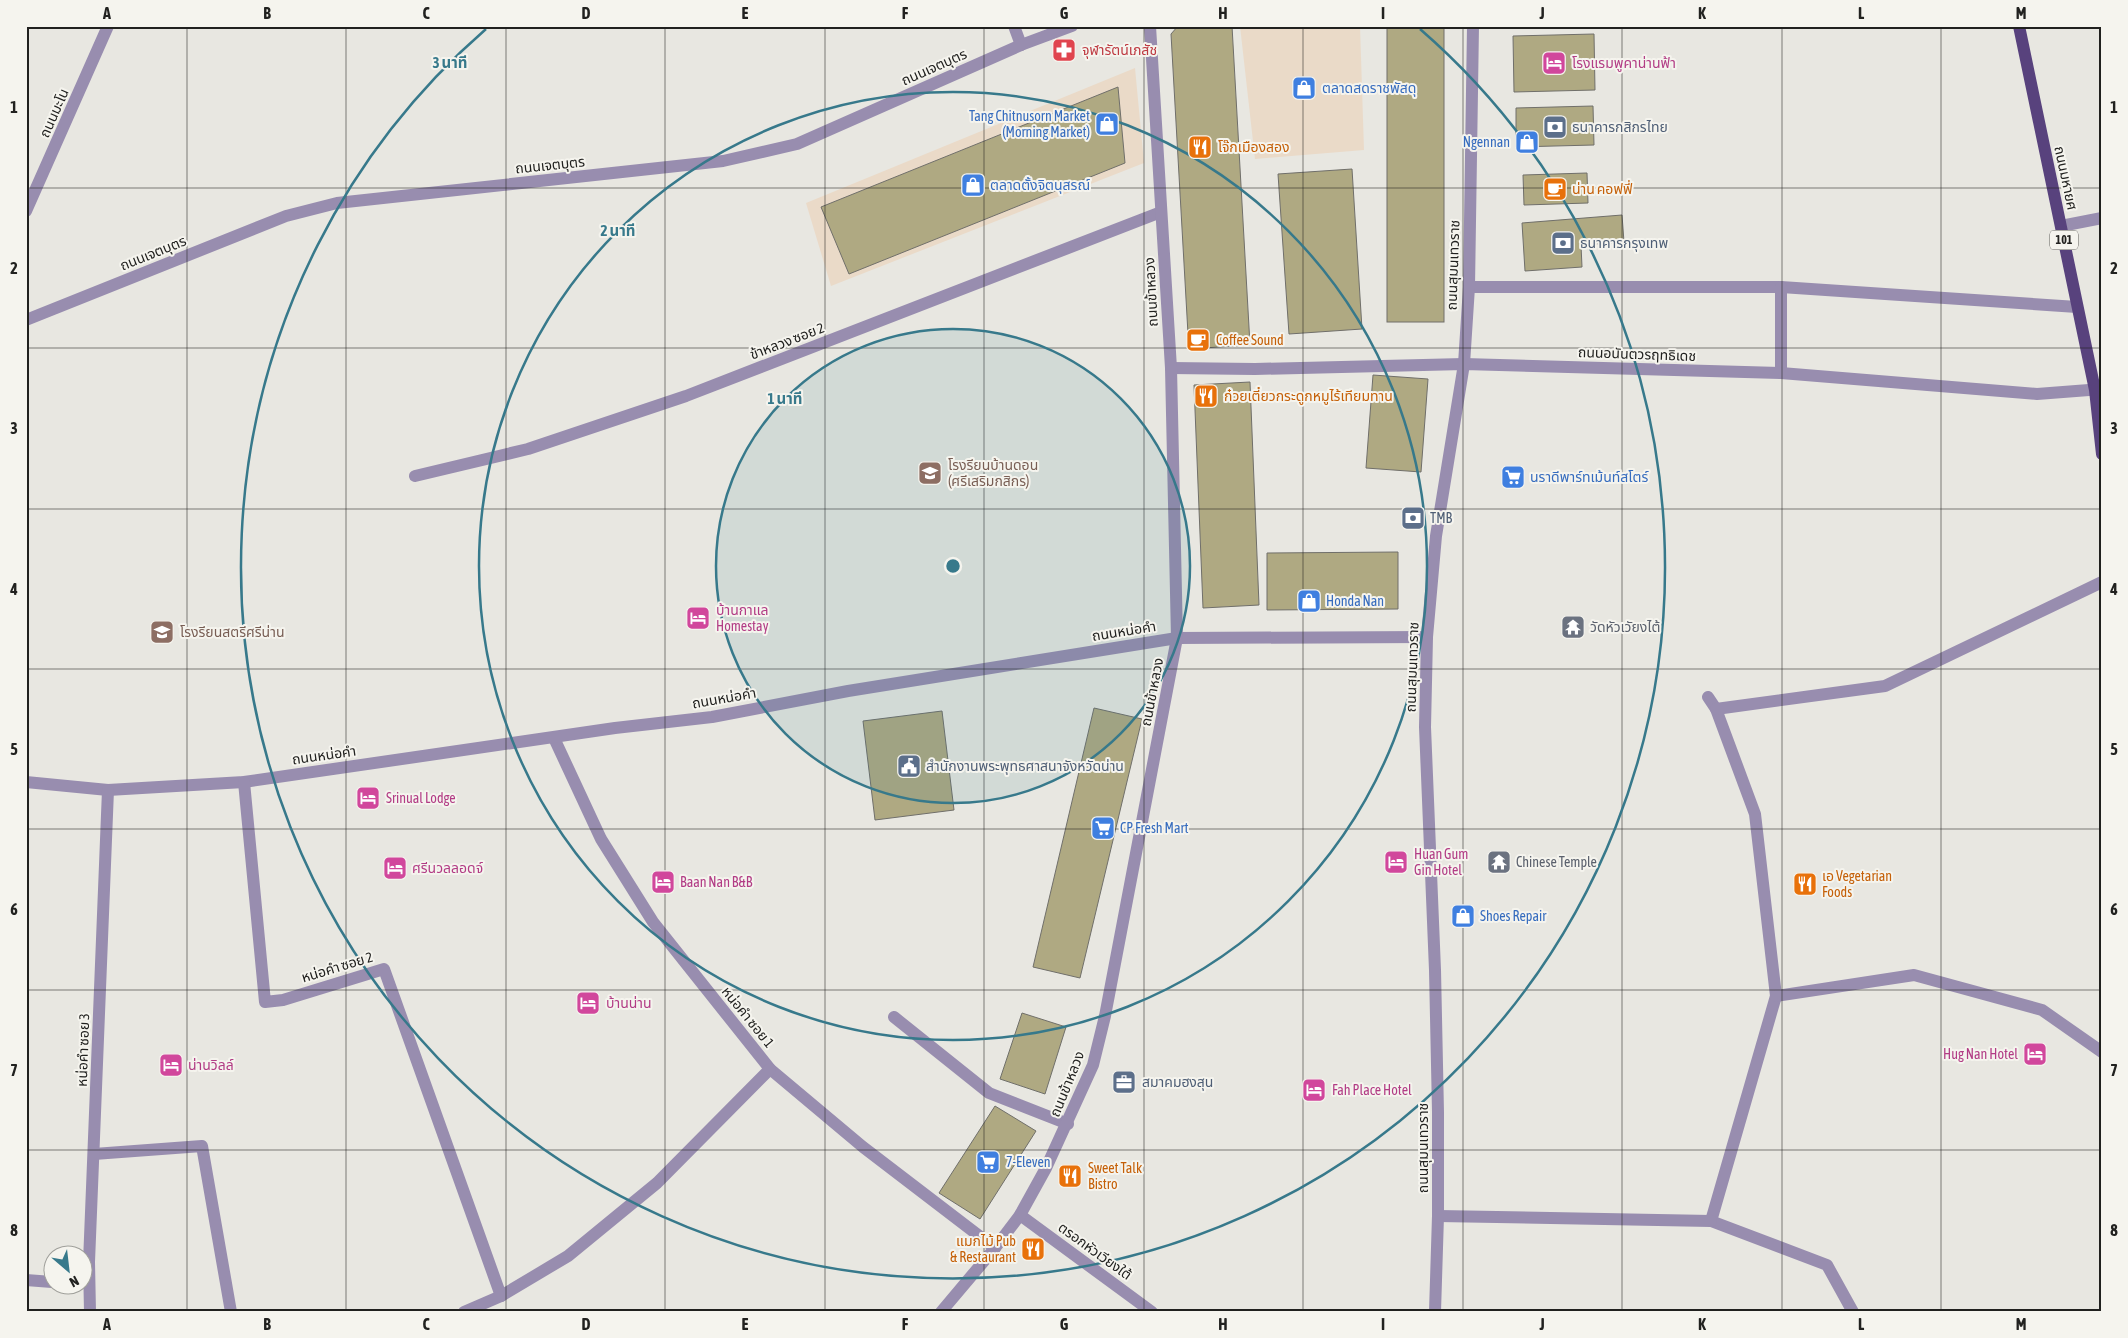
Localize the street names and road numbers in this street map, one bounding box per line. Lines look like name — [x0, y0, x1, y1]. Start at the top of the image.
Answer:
street label: ถนนเจตบุตร — [899, 45, 970, 89]
street label: ถนนมะโน — [36, 86, 72, 140]
street label: ถนนมหายศ — [2051, 144, 2081, 212]
street label: ถนนเจตบุตร — [514, 153, 586, 178]
street label: ถนนสุมนเทวราช — [1443, 219, 1464, 311]
road number: 101 — [2050, 230, 2078, 250]
street label: ถนนเจตบุตร — [118, 232, 189, 274]
street label: ถนนข้าหลวง — [1141, 257, 1161, 327]
street label: ข้าหลวง ซอย 2 — [747, 319, 827, 363]
street label: ถนนอนันตวรฤทธิเดช — [1578, 344, 1696, 364]
street label: ถนนหน่อคำ — [1091, 618, 1157, 644]
street label: ถนนสุมนเทวราช — [1402, 621, 1423, 713]
street label: ถนนข้าหลวง — [1138, 656, 1166, 728]
street label: ถนนหน่อคำ — [691, 685, 757, 711]
street label: ถนนหน่อคำ — [291, 743, 357, 767]
street label: หน่อคำ ซอย 2 — [299, 949, 375, 985]
street label: หน่อคำ ซอย 1 — [719, 983, 777, 1051]
street label: หน่อคำ ซอย 3 — [74, 1013, 92, 1087]
street label: ถนนข้าหลวง — [1047, 1049, 1087, 1119]
street label: ถนนสุมนเทวราช — [1415, 1103, 1432, 1193]
street label: ตรอกหัวเวียงใต้ — [1055, 1219, 1135, 1283]

